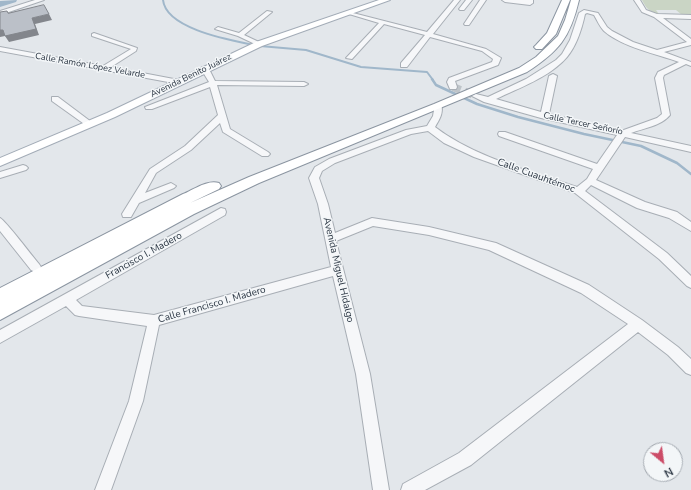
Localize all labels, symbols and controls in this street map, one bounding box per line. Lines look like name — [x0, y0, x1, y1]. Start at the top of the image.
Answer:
street label: Calle Ramón López Velarde — [34, 51, 146, 81]
street label: Avenida Benito Juárez — [149, 52, 233, 100]
street label: Calle Tercer Señorío — [542, 110, 624, 138]
street label: Calle Cuauhtémoc — [495, 156, 577, 196]
street label: Avenida Miguel Hidalgo — [320, 216, 356, 324]
street label: Francisco I. Madero — [104, 230, 184, 282]
street label: Calle Francisco I. Madero — [157, 284, 267, 326]
north arrow — [643, 442, 683, 482]
text: N — [661, 463, 676, 481]

